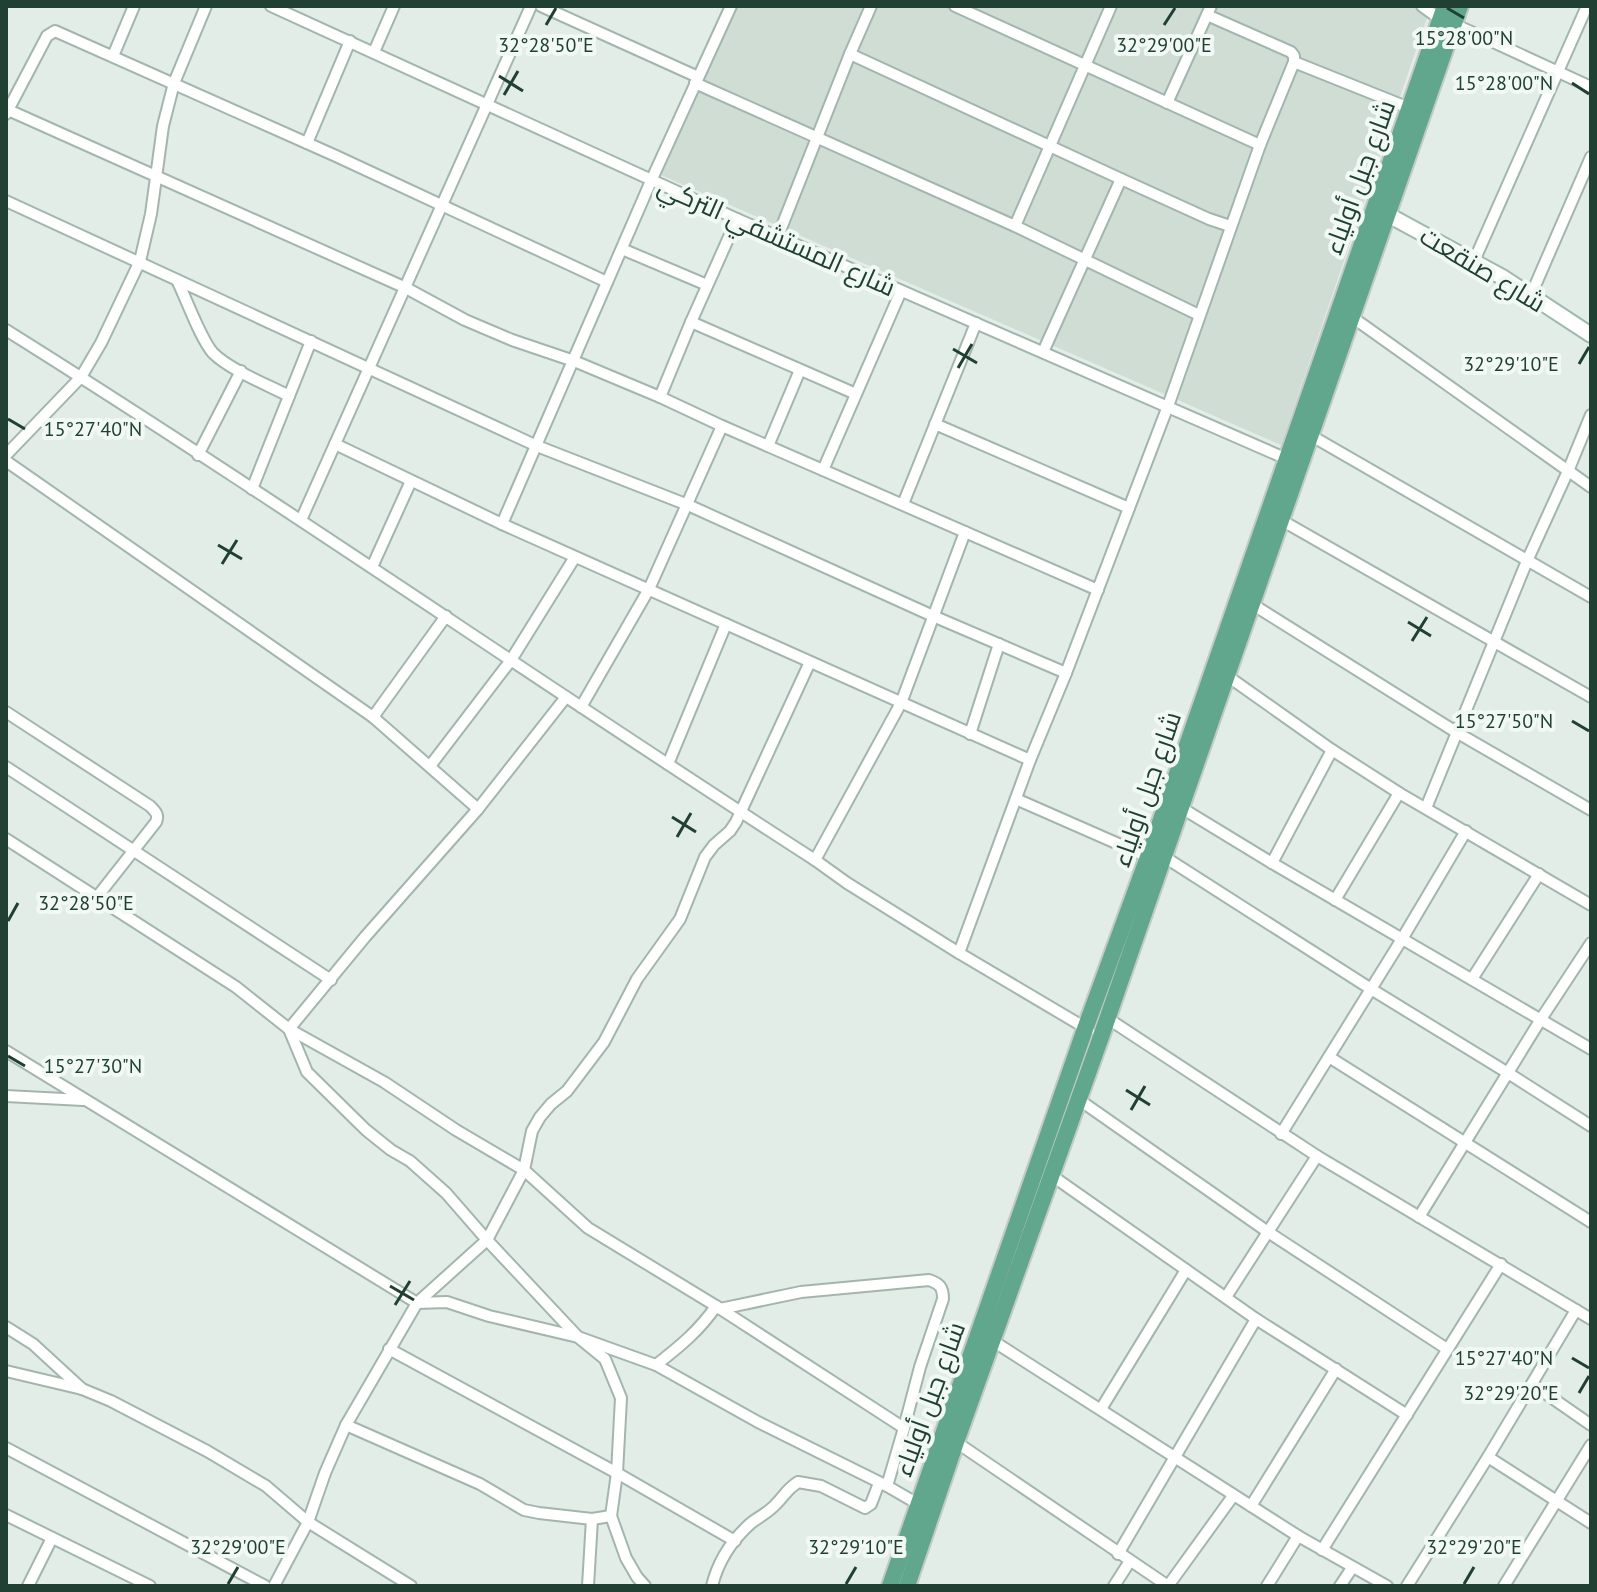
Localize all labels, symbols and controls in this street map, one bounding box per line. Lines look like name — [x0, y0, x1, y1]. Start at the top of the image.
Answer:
text: 15°28'00"N — [1415, 25, 1513, 51]
text: 32°28'50"E — [498, 32, 594, 58]
text: 32°29'00"E — [1116, 32, 1212, 58]
text: 15°28'00"N — [1455, 70, 1553, 96]
street label: شارع جبل أولياء — [1316, 95, 1403, 259]
street label: شارع المستشفي التركي — [651, 169, 901, 308]
street label: شارع صنقعت — [1414, 219, 1552, 320]
text: 32°29'10"E — [1463, 351, 1559, 377]
text: 15°27'40"N — [44, 416, 142, 442]
street label: شارع جبل أولياء — [1104, 707, 1189, 871]
text: 15°27'50"N — [1455, 708, 1553, 734]
text: 32°28'50"E — [38, 890, 134, 916]
text: 15°27'30"N — [44, 1053, 142, 1079]
street label: شارع جبل أولياء — [886, 1317, 973, 1481]
text: 15°27'40"N — [1455, 1345, 1553, 1371]
text: 32°29'20"E — [1463, 1380, 1559, 1406]
text: 32°29'00"E — [190, 1534, 286, 1560]
text: 32°29'10"E — [808, 1534, 904, 1560]
text: 32°29'20"E — [1426, 1534, 1522, 1560]

